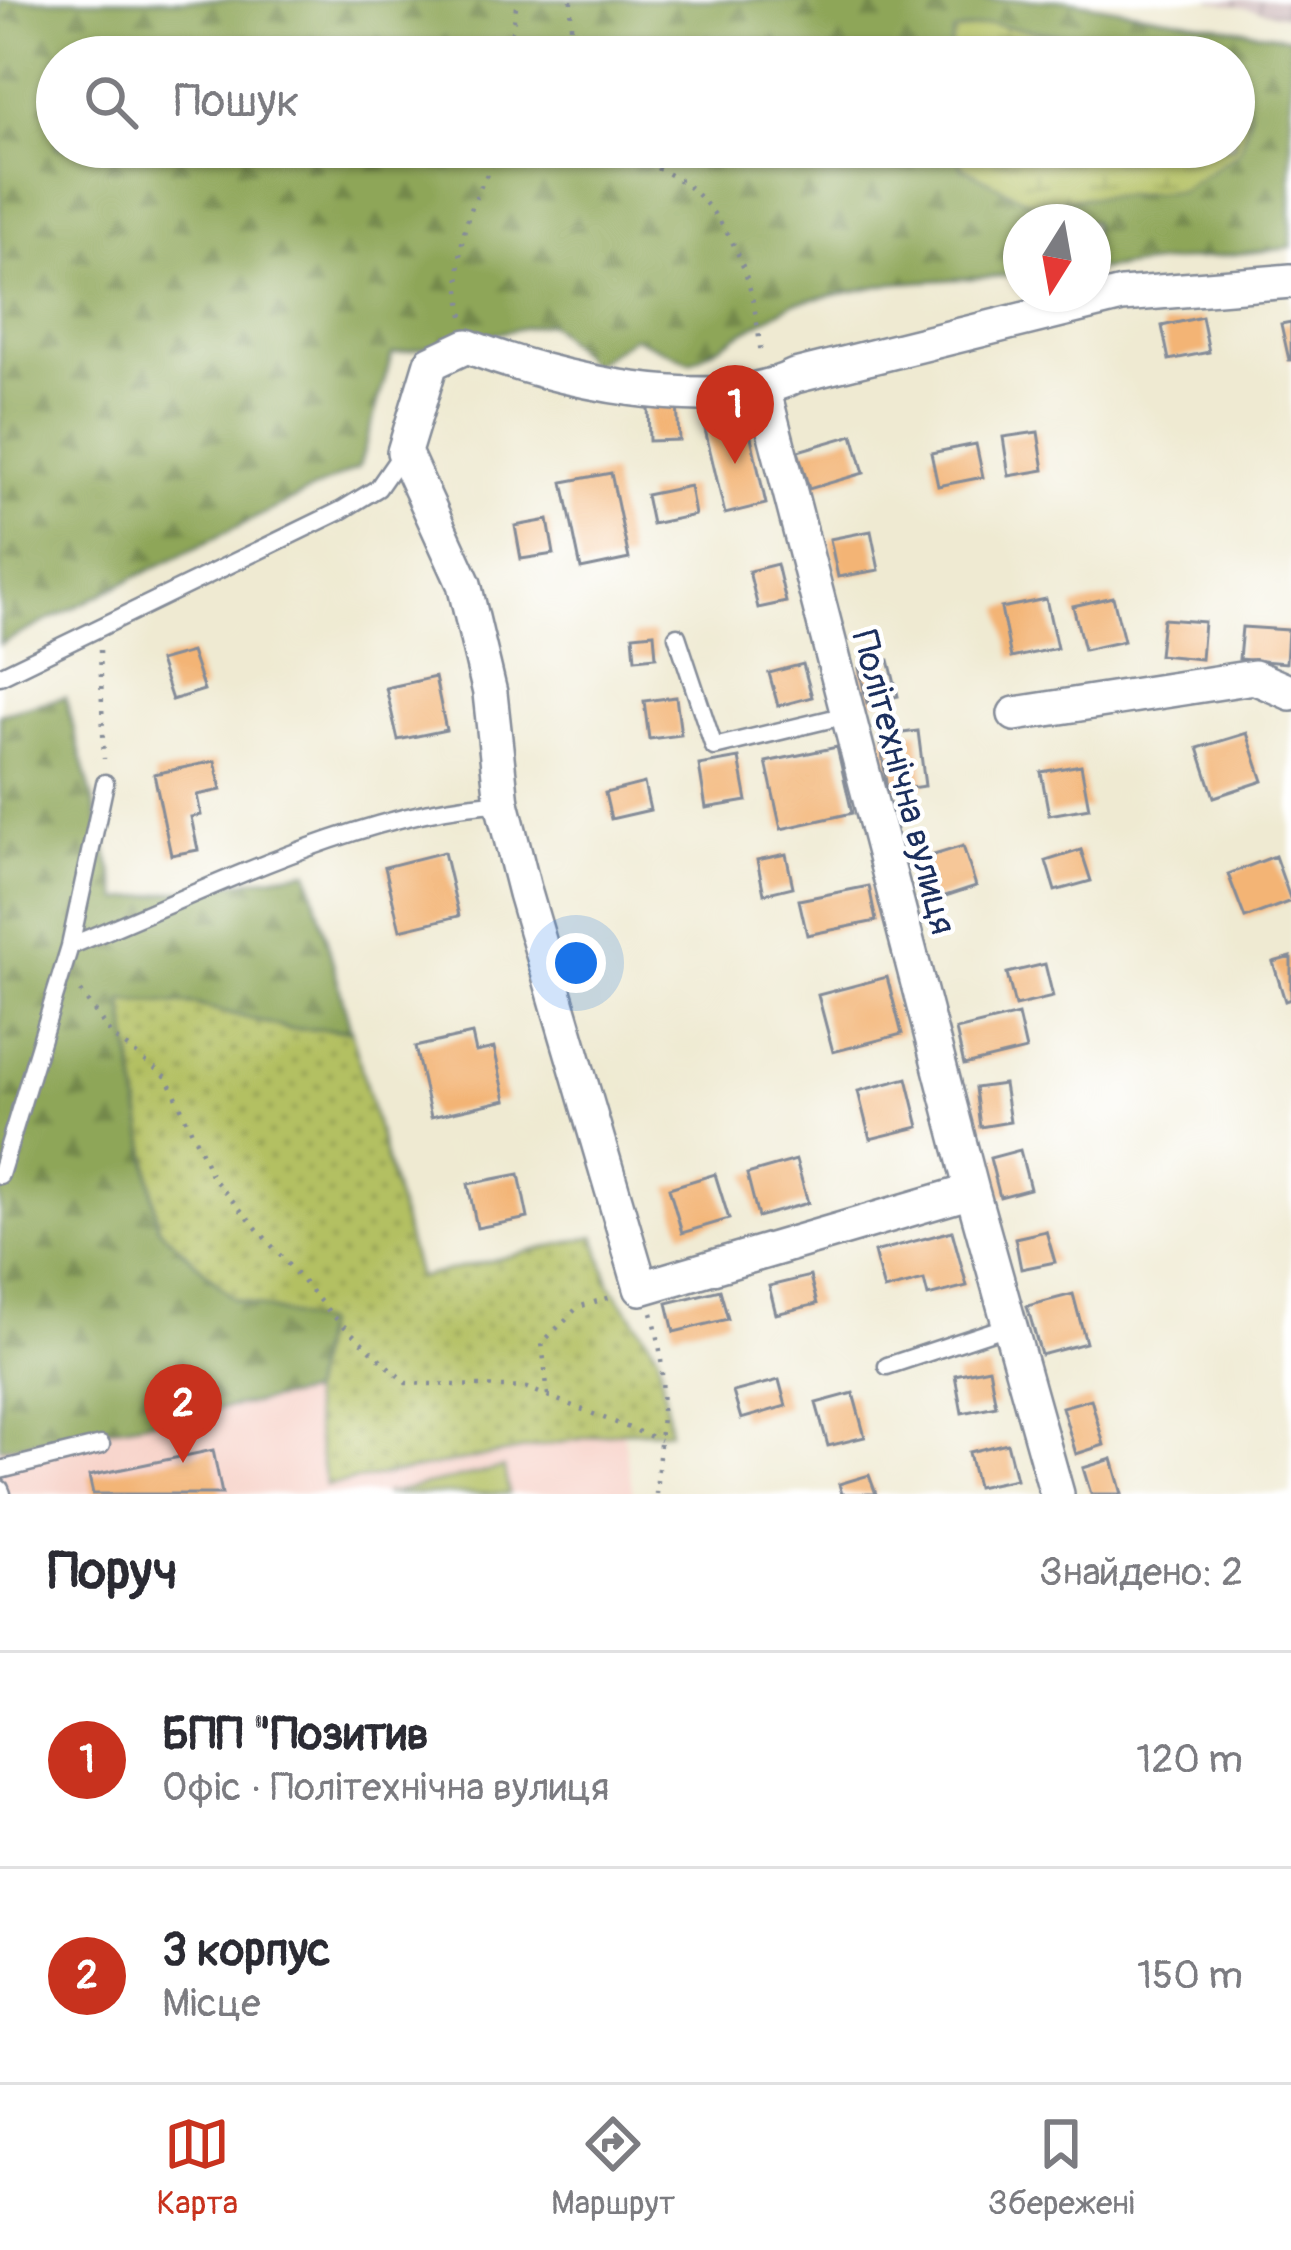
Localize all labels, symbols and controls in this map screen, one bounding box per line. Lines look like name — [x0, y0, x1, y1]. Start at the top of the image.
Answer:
search box — [36, 36, 1255, 168]
icon: search — [78, 69, 144, 135]
text: Пошук — [174, 74, 299, 130]
north arrow — [1003, 204, 1111, 312]
pin: 1 — [696, 365, 774, 464]
street label: Політехнічна вулиця — [841, 626, 966, 939]
your location — [546, 933, 606, 993]
pin: 2 — [144, 1364, 222, 1463]
text: Поруч — [48, 1540, 178, 1604]
text: Знайдено: 2 — [1040, 1548, 1243, 1597]
text: БПП "Позитив — [162, 1707, 429, 1763]
text: 1 — [79, 1735, 95, 1784]
text: 120 m — [1136, 1735, 1243, 1784]
text: Офіс · Політехнічна вулиця — [162, 1763, 609, 1812]
text: 3 корпус — [162, 1923, 330, 1979]
text: 2 — [76, 1951, 98, 2000]
text: 150 m — [1137, 1951, 1243, 2000]
text: Місце — [162, 1979, 261, 2028]
tab: Карта — [156, 2111, 238, 2224]
tab: Маршрут — [551, 2111, 675, 2224]
tab: Збережені — [988, 2111, 1135, 2224]

